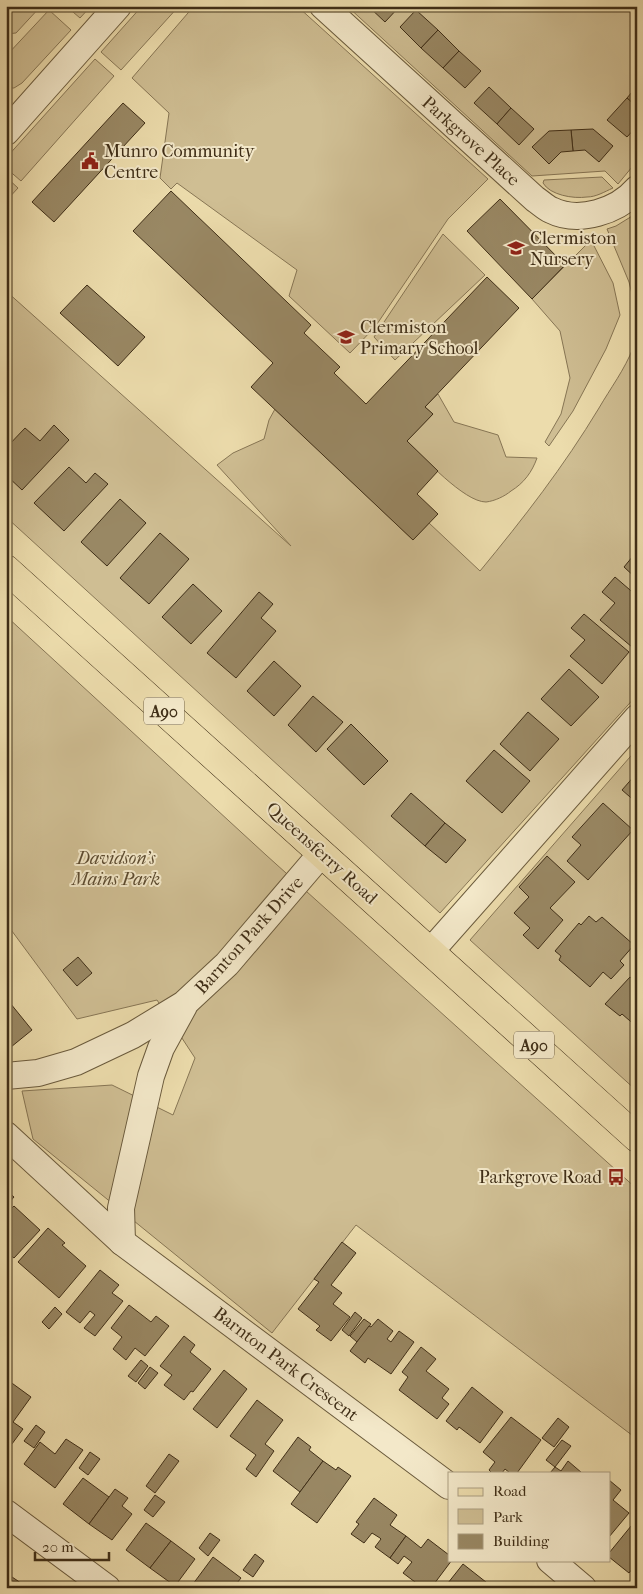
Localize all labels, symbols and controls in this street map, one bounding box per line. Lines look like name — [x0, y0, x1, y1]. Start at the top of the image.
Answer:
street label: Parkgrove Place — [418, 92, 524, 191]
place label: Munro Community Centre — [104, 141, 256, 183]
public building icon: Munro Community Centre — [80, 151, 100, 171]
place label: Clermiston Nursery — [530, 228, 617, 270]
school or university icon: Clermiston Nursery — [506, 238, 526, 258]
place label: Clermiston Primary School — [360, 317, 479, 359]
school or university icon: Clermiston Primary School — [336, 327, 356, 347]
road number: A90 — [144, 698, 184, 724]
street label: Queensferry Road — [262, 798, 382, 909]
park label: Davidson's Mains Park — [70, 848, 160, 890]
street label: Barnton Park Drive — [191, 872, 308, 999]
road number: A90 — [514, 1032, 554, 1058]
place label: Parkgrove Road — [479, 1167, 602, 1188]
bus stop icon: Parkgrove Road — [606, 1167, 626, 1187]
street label: Barnton Park Crescent — [209, 1303, 363, 1426]
legend — [448, 1472, 610, 1562]
text: Road — [493, 1482, 527, 1500]
text: Park — [493, 1508, 523, 1526]
scale bar — [35, 1529, 109, 1561]
text: Building — [493, 1532, 550, 1550]
text: 20 m — [42, 1538, 74, 1556]

